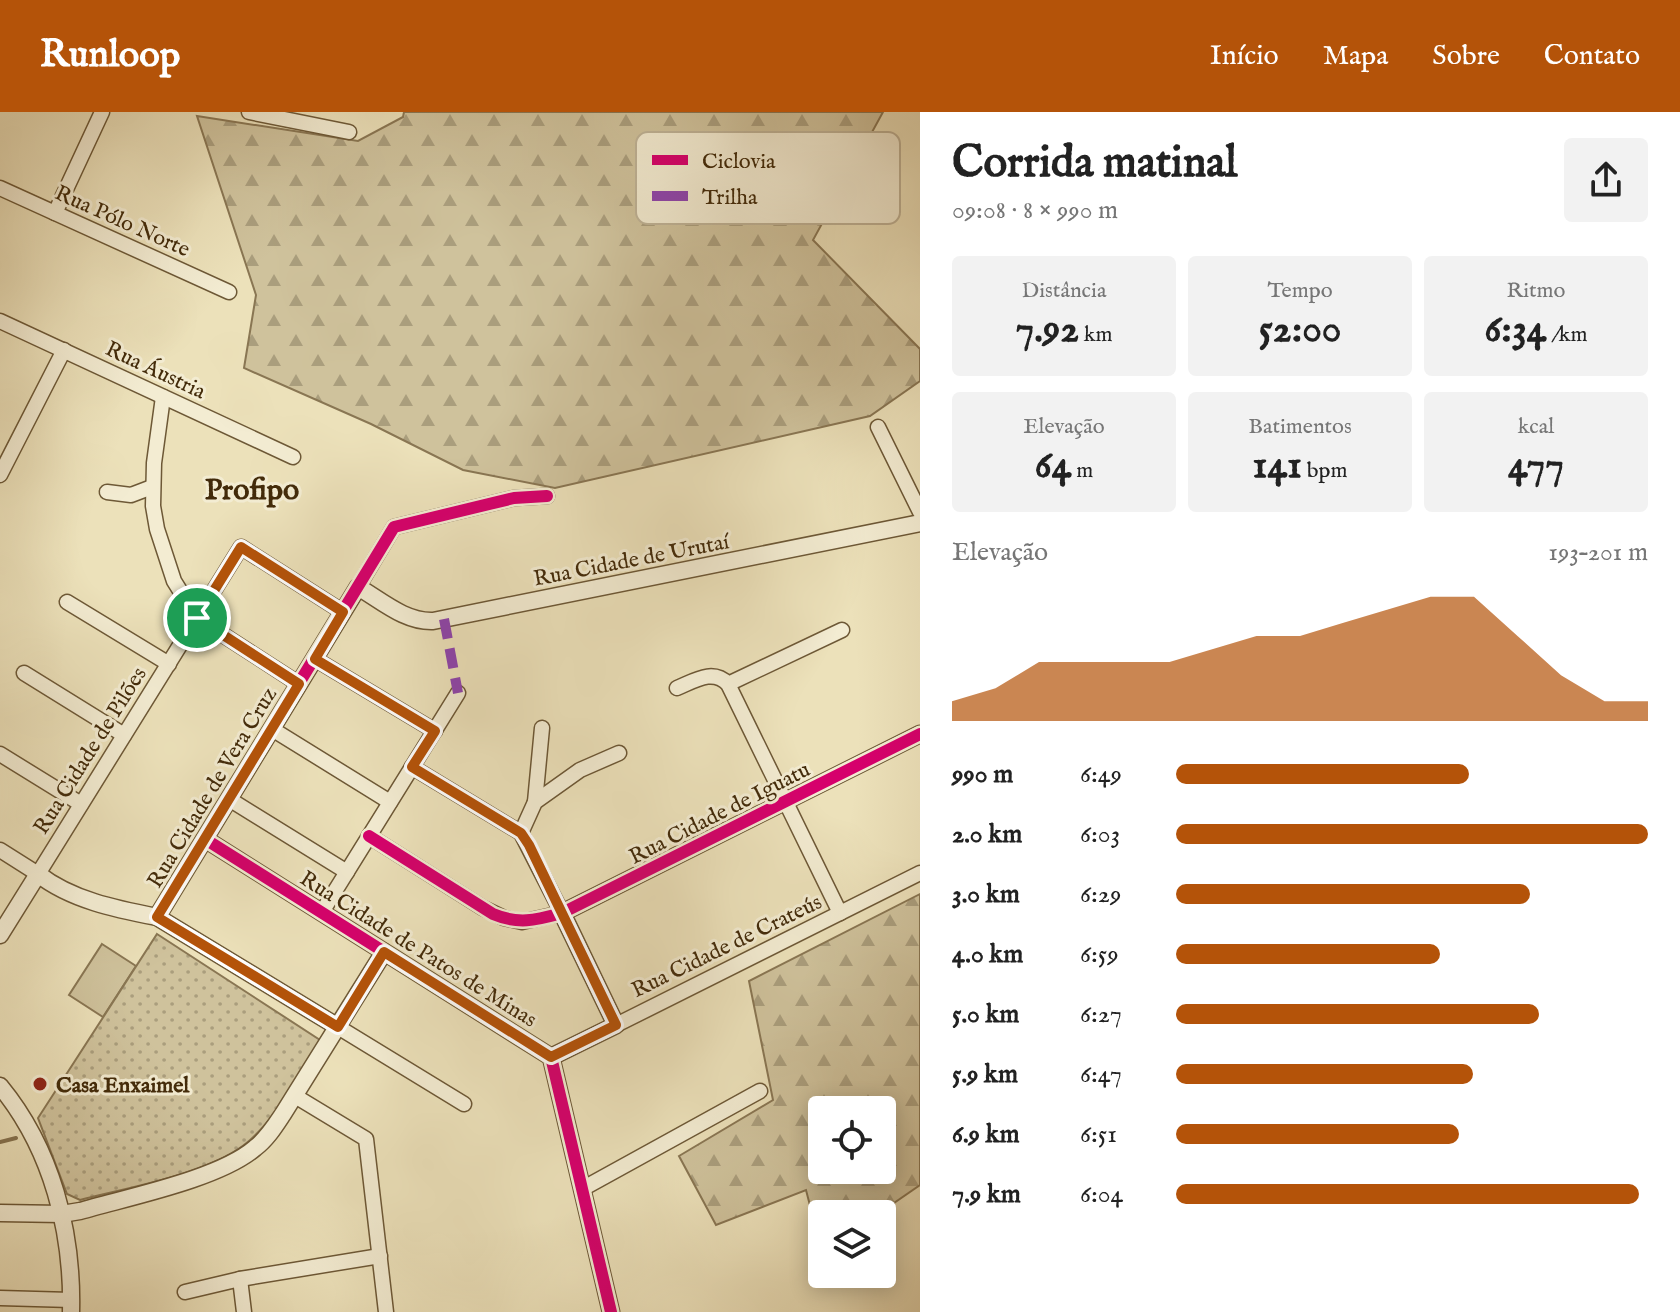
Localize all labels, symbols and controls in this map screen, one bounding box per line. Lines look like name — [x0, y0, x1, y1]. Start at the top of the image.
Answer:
text: Runloop — [40, 32, 180, 80]
text: Início — [1210, 39, 1279, 74]
text: Mapa — [1323, 39, 1388, 74]
text: Sobre — [1432, 39, 1500, 74]
text: Contato — [1544, 39, 1640, 74]
legend — [636, 132, 900, 224]
text: Corrida matinal — [952, 136, 1237, 192]
button: share — [1564, 138, 1648, 222]
text: Ciclovia — [702, 148, 776, 176]
street label: Rua Pólo Norte — [50, 180, 194, 264]
text: Trilha — [702, 184, 758, 212]
text: 09:08 · 8 × 990 m — [952, 194, 1118, 227]
text: Distância — [1022, 277, 1106, 305]
text: Tempo — [1268, 277, 1333, 305]
text: Ritmo — [1507, 277, 1565, 305]
text: 7.92 — [1015, 305, 1079, 356]
text: 52:00 — [1259, 305, 1341, 356]
text: 6:34 — [1484, 305, 1546, 356]
text: km — [1079, 321, 1113, 349]
text: /km — [1546, 321, 1588, 349]
street label: Rua Áustria — [101, 335, 210, 406]
text: Elevação — [1023, 413, 1105, 441]
text: Batimentos — [1248, 413, 1352, 441]
text: kcal — [1518, 413, 1554, 441]
text: 64 — [1035, 441, 1071, 492]
text: 141 — [1253, 441, 1302, 492]
text: 477 — [1508, 441, 1564, 492]
text: m — [1071, 457, 1093, 485]
text: bpm — [1302, 457, 1347, 485]
district label: Profipo — [205, 472, 299, 510]
street label: Rua Cidade de Urutaí — [531, 528, 734, 594]
text: Elevação — [952, 536, 1048, 569]
text: 193–201 m — [1548, 536, 1648, 569]
pin — [163, 584, 231, 652]
icon: arrive — [175, 596, 219, 640]
street label: Rua Cidade de Pilões — [28, 662, 154, 840]
street label: Rua Cidade de Vera Cruz — [142, 683, 284, 894]
street label: Rua Cidade de Iguatu — [625, 756, 815, 872]
text: 990 m — [952, 758, 1013, 791]
text: 6:49 — [1080, 758, 1122, 791]
text: 2.0 km — [952, 818, 1022, 851]
text: 6:03 — [1080, 818, 1120, 851]
street label: Rua Cidade de Patos de Minas — [294, 865, 542, 1034]
text: 3.0 km — [952, 878, 1020, 911]
text: 6:29 — [1080, 878, 1121, 911]
street label: Rua Cidade de Crateús — [627, 889, 827, 1005]
text: 4.0 km — [952, 938, 1023, 971]
text: 6:59 — [1080, 938, 1119, 971]
text: 5.0 km — [952, 998, 1019, 1031]
text: 6:27 — [1080, 998, 1122, 1031]
text: 5.9 km — [952, 1058, 1018, 1091]
text: 6:47 — [1080, 1058, 1122, 1091]
place label: Casa Enxaimel — [56, 1072, 190, 1100]
marker: Casa Enxaimel — [31, 1075, 49, 1093]
map controls — [808, 1096, 896, 1288]
button: locate — [808, 1096, 896, 1184]
text: 6.9 km — [952, 1118, 1020, 1151]
text: 6:51 — [1080, 1118, 1117, 1151]
text: 7.9 km — [952, 1178, 1021, 1211]
text: 6:04 — [1080, 1178, 1123, 1211]
button: layers — [808, 1200, 896, 1288]

